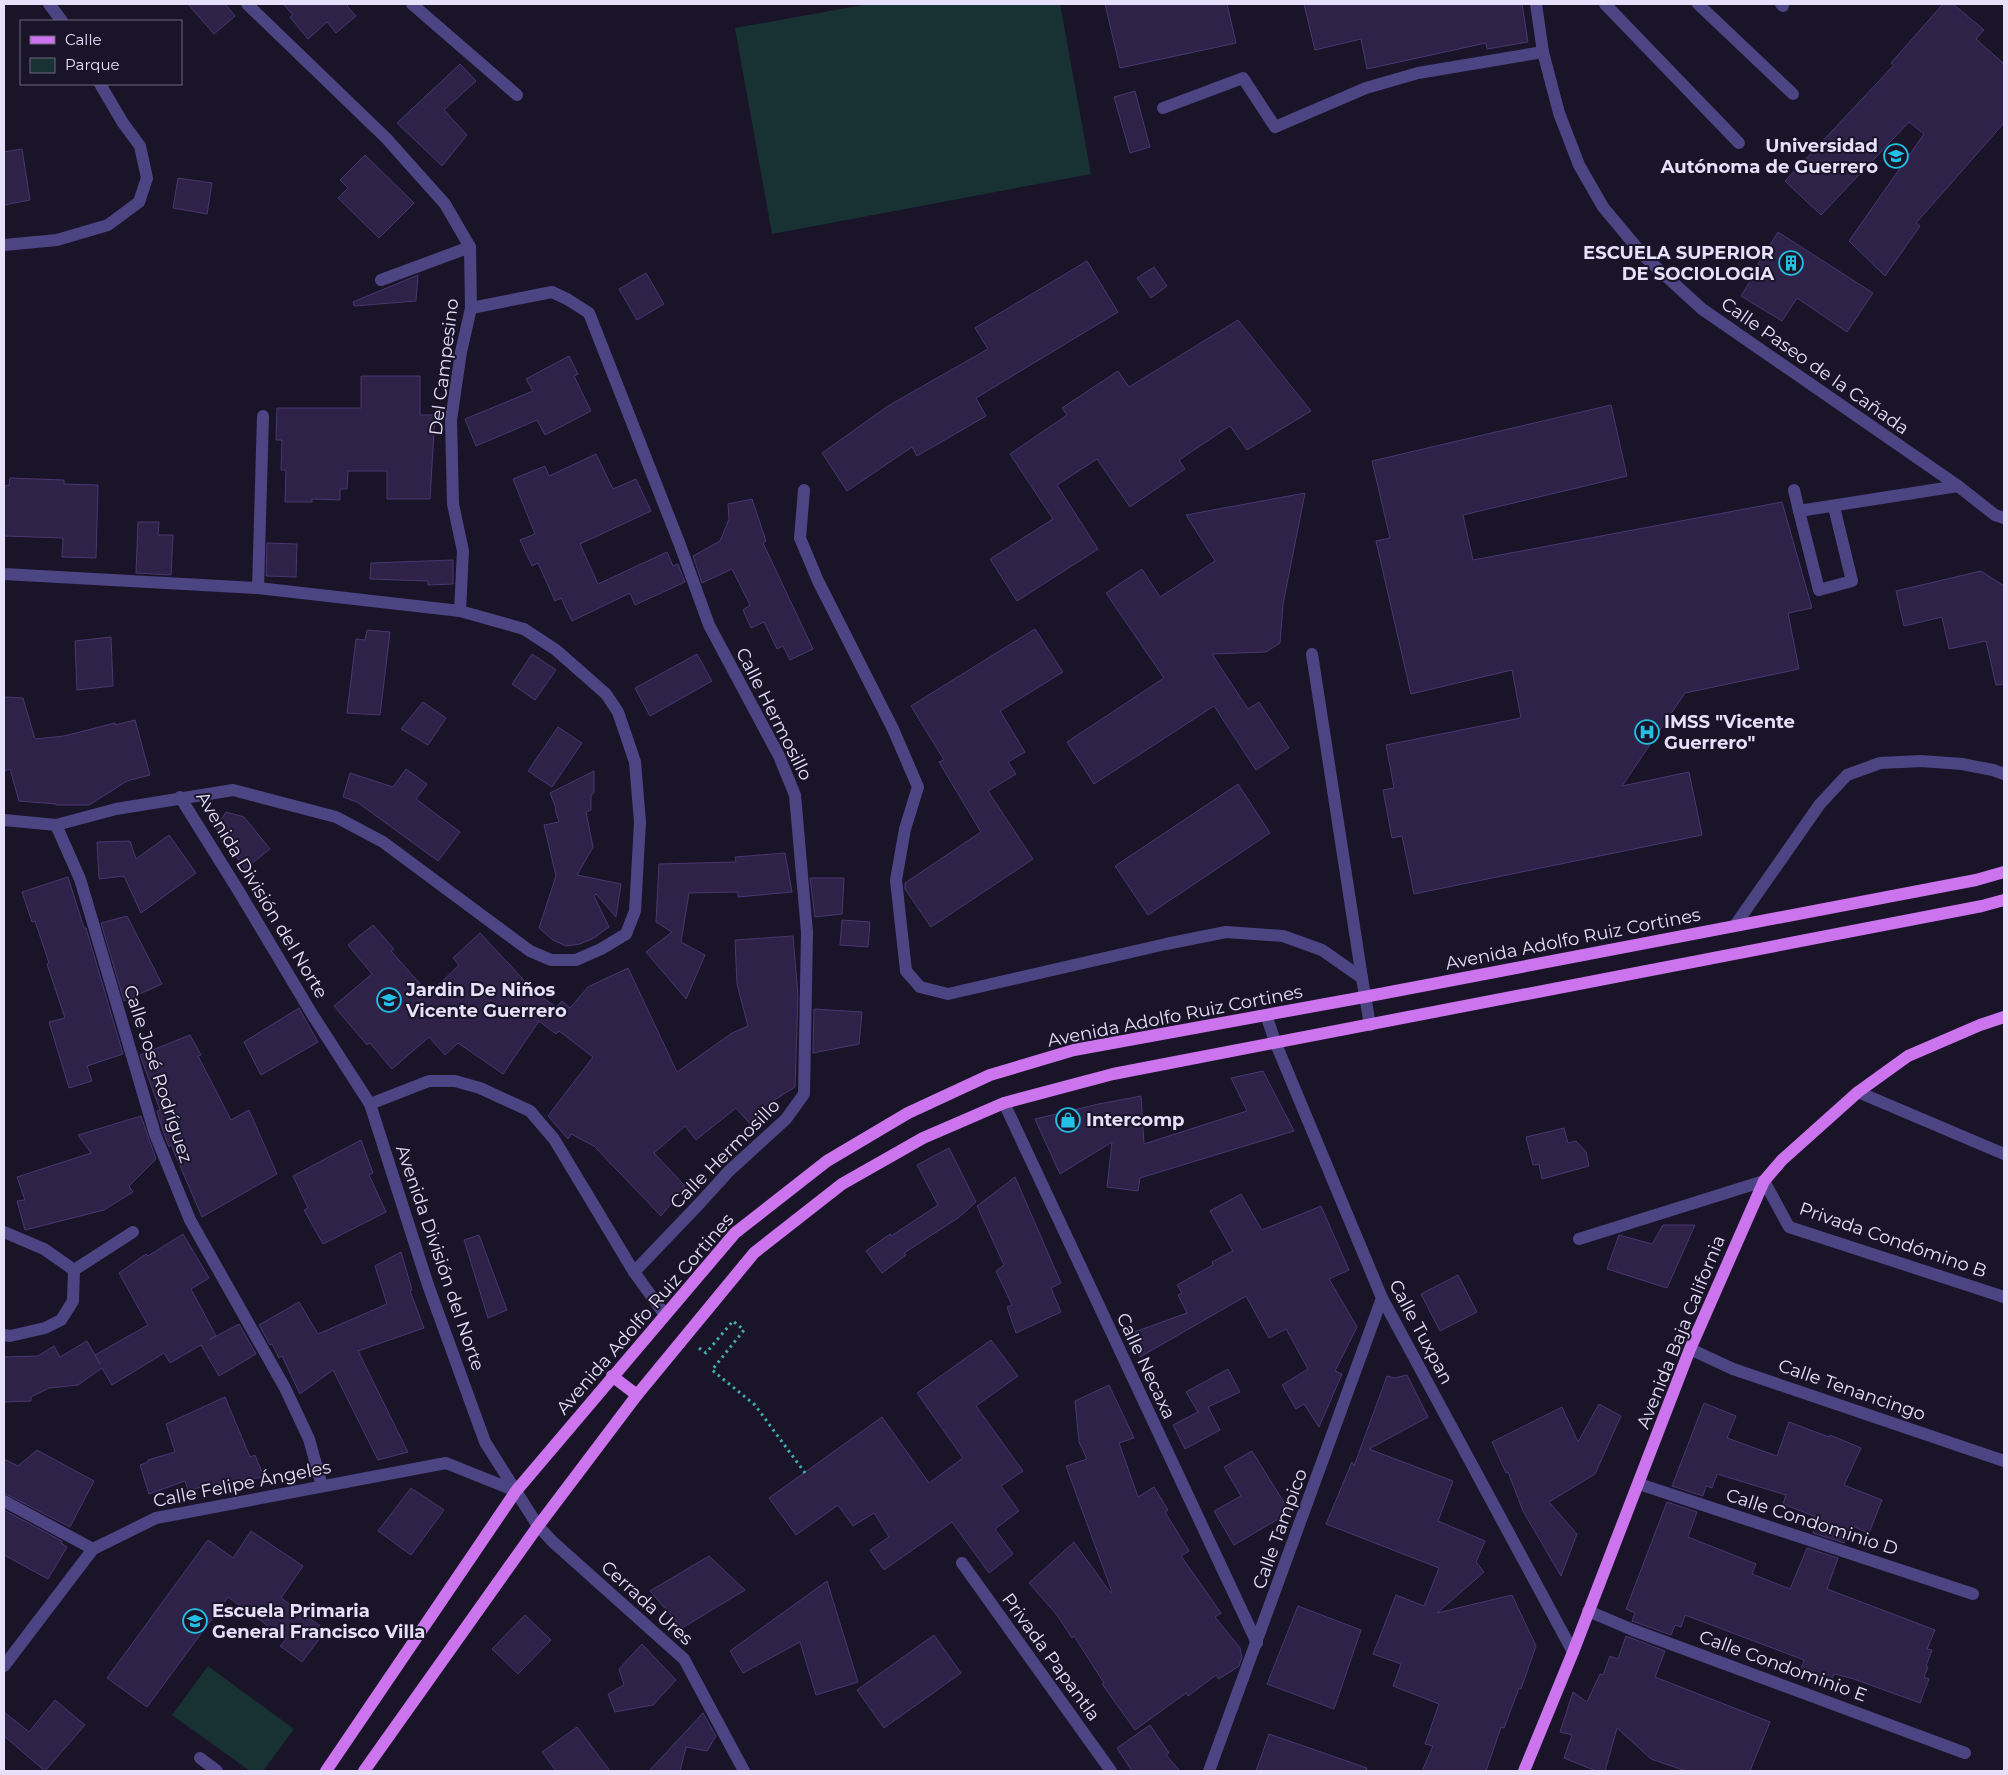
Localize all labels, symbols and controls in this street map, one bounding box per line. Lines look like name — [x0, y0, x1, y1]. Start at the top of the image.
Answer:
legend — [20, 20, 182, 85]
text: Calle — [65, 30, 102, 49]
text: Parque — [65, 55, 120, 74]
place label: Universidad Autónoma de Guerrero — [1660, 135, 1878, 178]
school or university icon: Universidad Autónoma de Guerrero — [1883, 143, 1909, 169]
place label: ESCUELA SUPERIOR DE SOCIOLOGIA — [1583, 242, 1774, 285]
building icon: ESCUELA SUPERIOR DE SOCIOLOGIA — [1778, 250, 1804, 276]
street label: Calle Paseo de la Cañada — [1717, 293, 1913, 439]
street label: Del Campesino — [425, 297, 463, 437]
street label: Calle Hermosillo — [731, 644, 817, 784]
place label: IMSS "Vicente Guerrero" — [1664, 711, 1795, 754]
hospital icon: IMSS "Vicente Guerrero" — [1634, 719, 1660, 745]
street label: Avenida División del Norte — [191, 788, 333, 1002]
street label: Avenida Adolfo Ruiz Cortines — [1444, 903, 1703, 975]
place label: Jardin De Niños Vicente Guerrero — [405, 979, 567, 1022]
street label: Avenida Adolfo Ruiz Cortines — [1046, 980, 1305, 1052]
street label: Calle José Rodríguez — [119, 982, 197, 1166]
school or university icon: Jardin De Niños Vicente Guerrero — [376, 987, 402, 1013]
street label: Calle Hermosillo — [666, 1095, 784, 1213]
shop icon: Intercomp — [1055, 1107, 1081, 1133]
place label: Intercomp — [1086, 1109, 1184, 1131]
street label: Avenida División del Norte — [391, 1142, 489, 1374]
street label: Privada Condómino B — [1796, 1198, 1990, 1282]
street label: Avenida Adolfo Ruiz Cortines — [552, 1209, 739, 1419]
street label: Avenida Baja California — [1632, 1232, 1730, 1432]
street label: Calle Tuxpan — [1384, 1276, 1458, 1388]
street label: Calle Necaxa — [1112, 1309, 1180, 1423]
street label: Calle Tenancingo — [1775, 1354, 1929, 1426]
street label: Calle Felipe Ángeles — [151, 1456, 333, 1512]
street label: Calle Tampico — [1248, 1466, 1312, 1592]
street label: Calle Condominio D — [1723, 1484, 1901, 1560]
street label: Cerrada Ures — [597, 1556, 698, 1650]
street label: Privada Papantla — [997, 1589, 1105, 1725]
place label: Escuela Primaria General Francisco Villa — [212, 1600, 425, 1643]
school or university icon: Escuela Primaria General Francisco Villa — [182, 1608, 208, 1634]
street label: Calle Condominio E — [1696, 1625, 1870, 1707]

